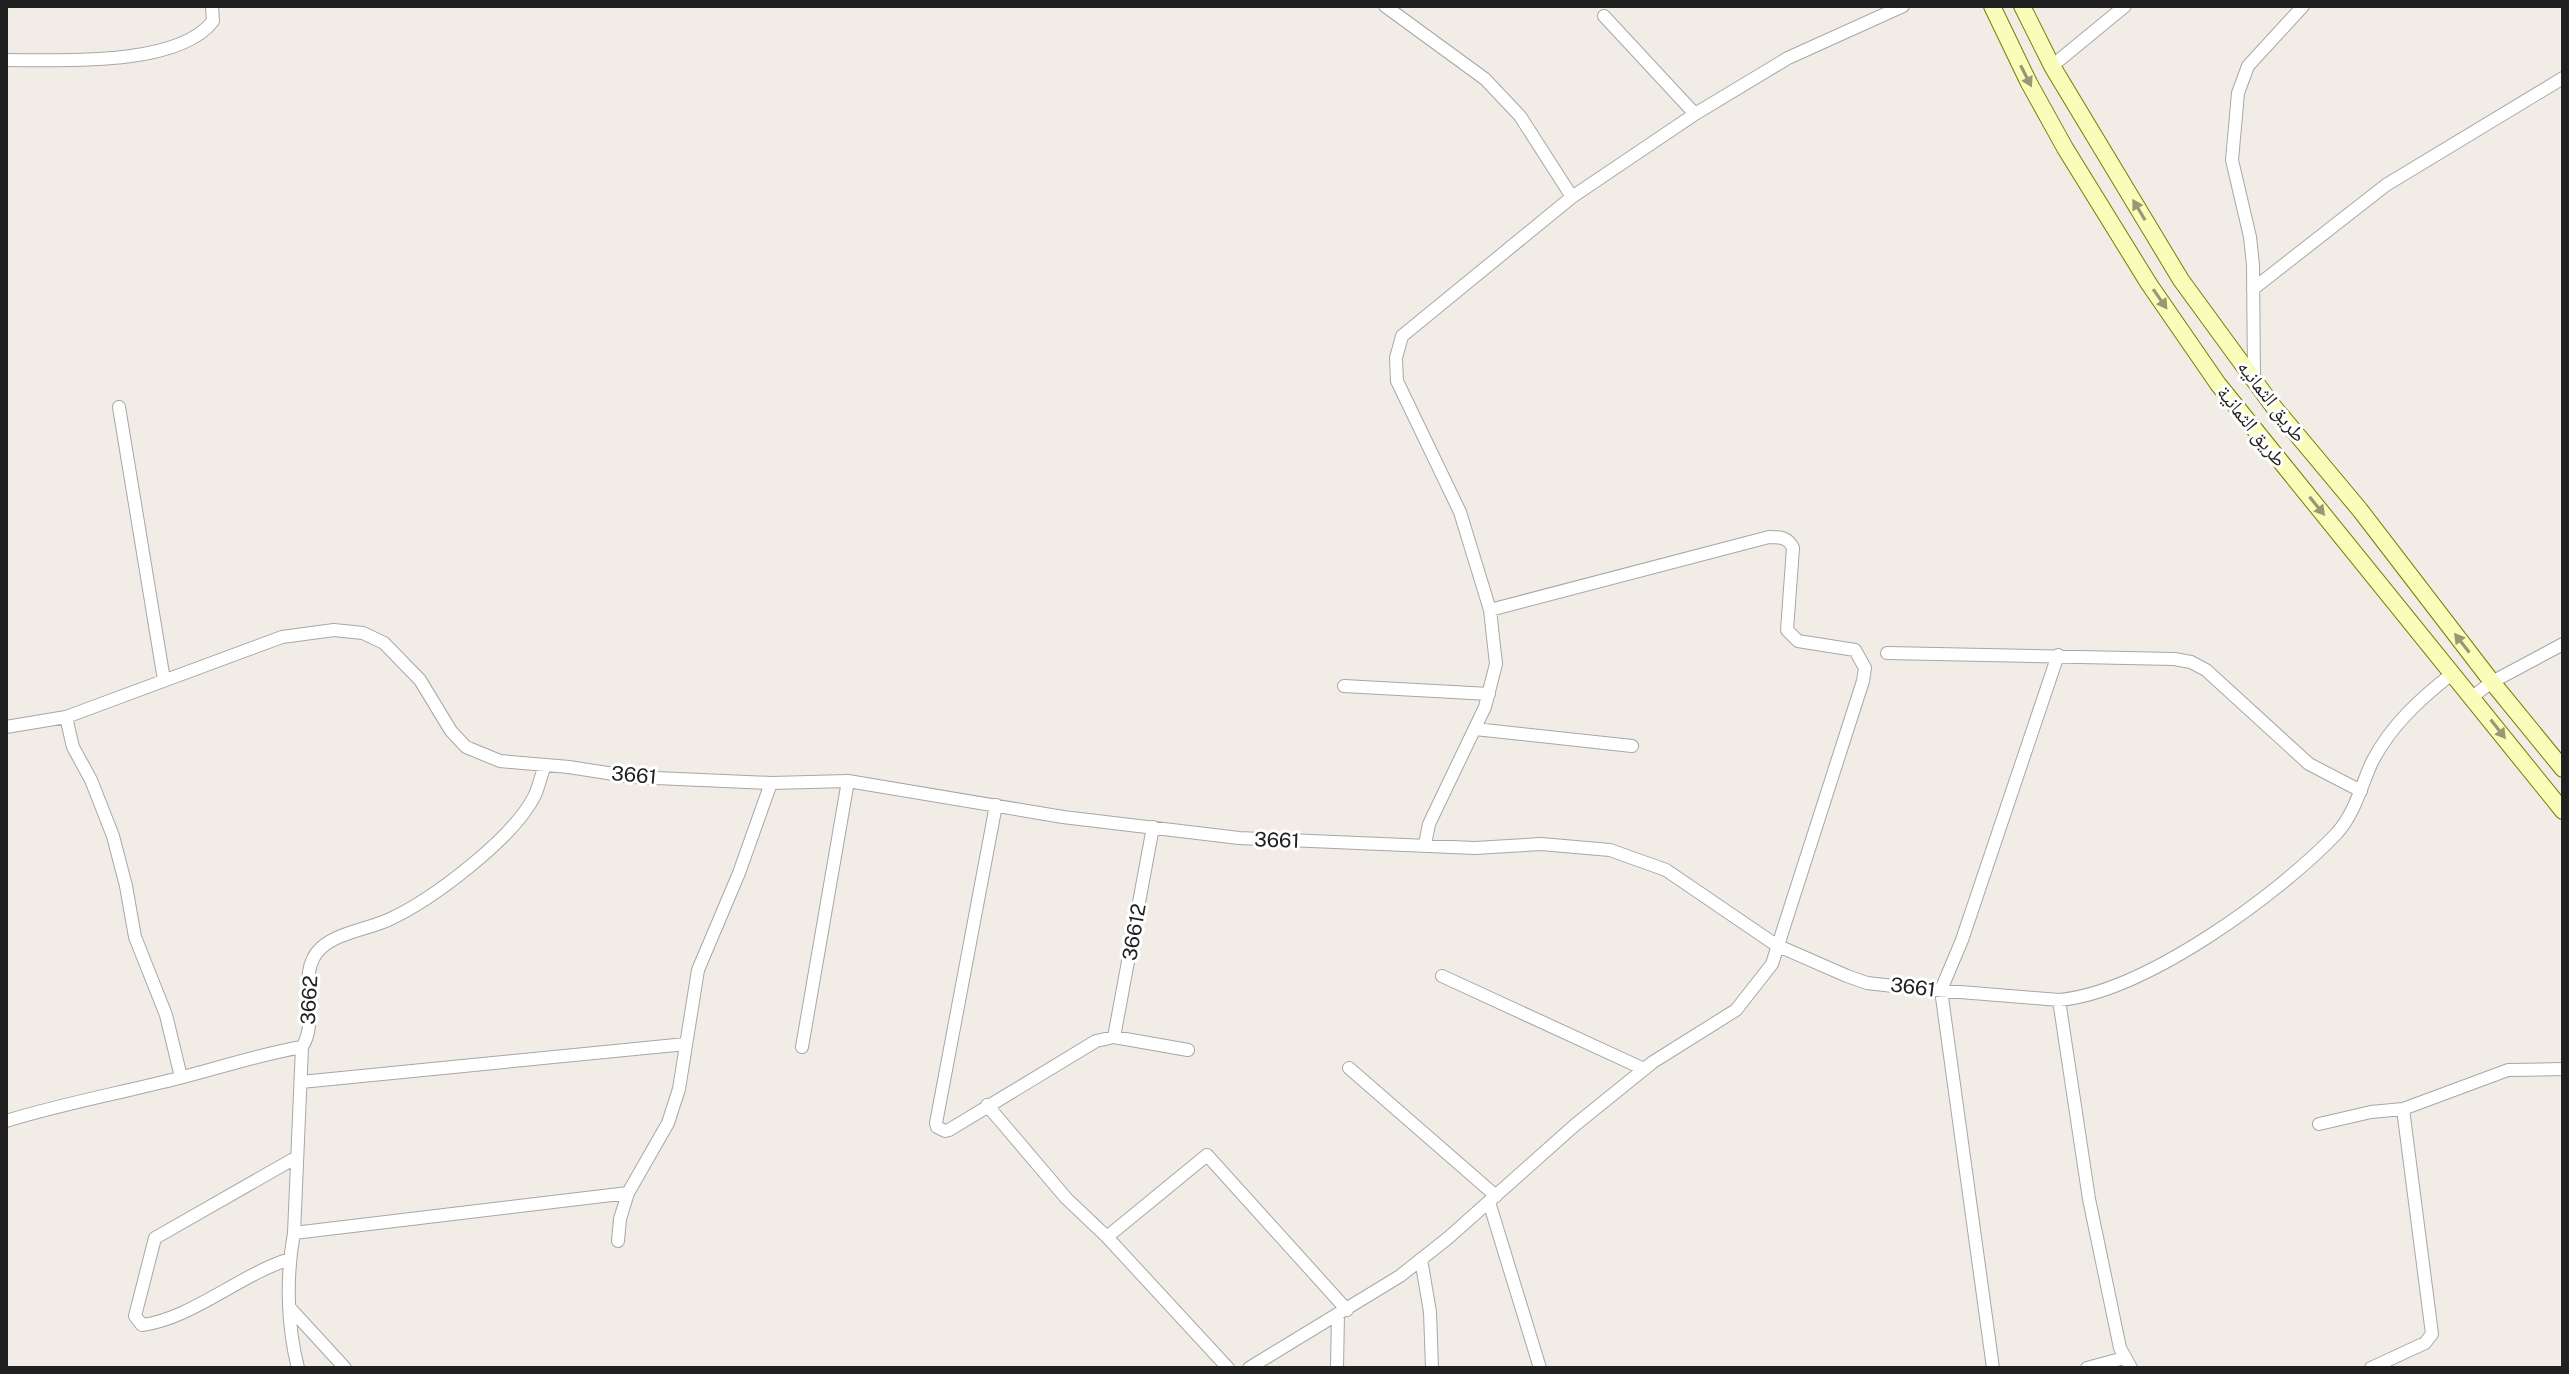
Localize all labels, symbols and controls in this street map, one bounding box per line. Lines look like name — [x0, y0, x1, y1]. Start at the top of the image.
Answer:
one-way arrow — [2019, 65, 2033, 88]
one-way arrow — [2132, 199, 2146, 221]
one-way arrow — [2152, 288, 2167, 309]
street label: طريق الثمانيه — [2233, 355, 2311, 447]
street label: طريق الثمانية — [2212, 381, 2292, 471]
one-way arrow — [2308, 495, 2325, 515]
one-way arrow — [2454, 633, 2470, 653]
one-way arrow — [2489, 719, 2506, 739]
street label: 3661 — [610, 761, 658, 789]
street label: 3661 — [1254, 827, 1300, 853]
street label: 36612 — [1117, 902, 1151, 962]
street label: 3661 — [1889, 972, 1937, 1002]
street label: 3662 — [296, 975, 322, 1025]

